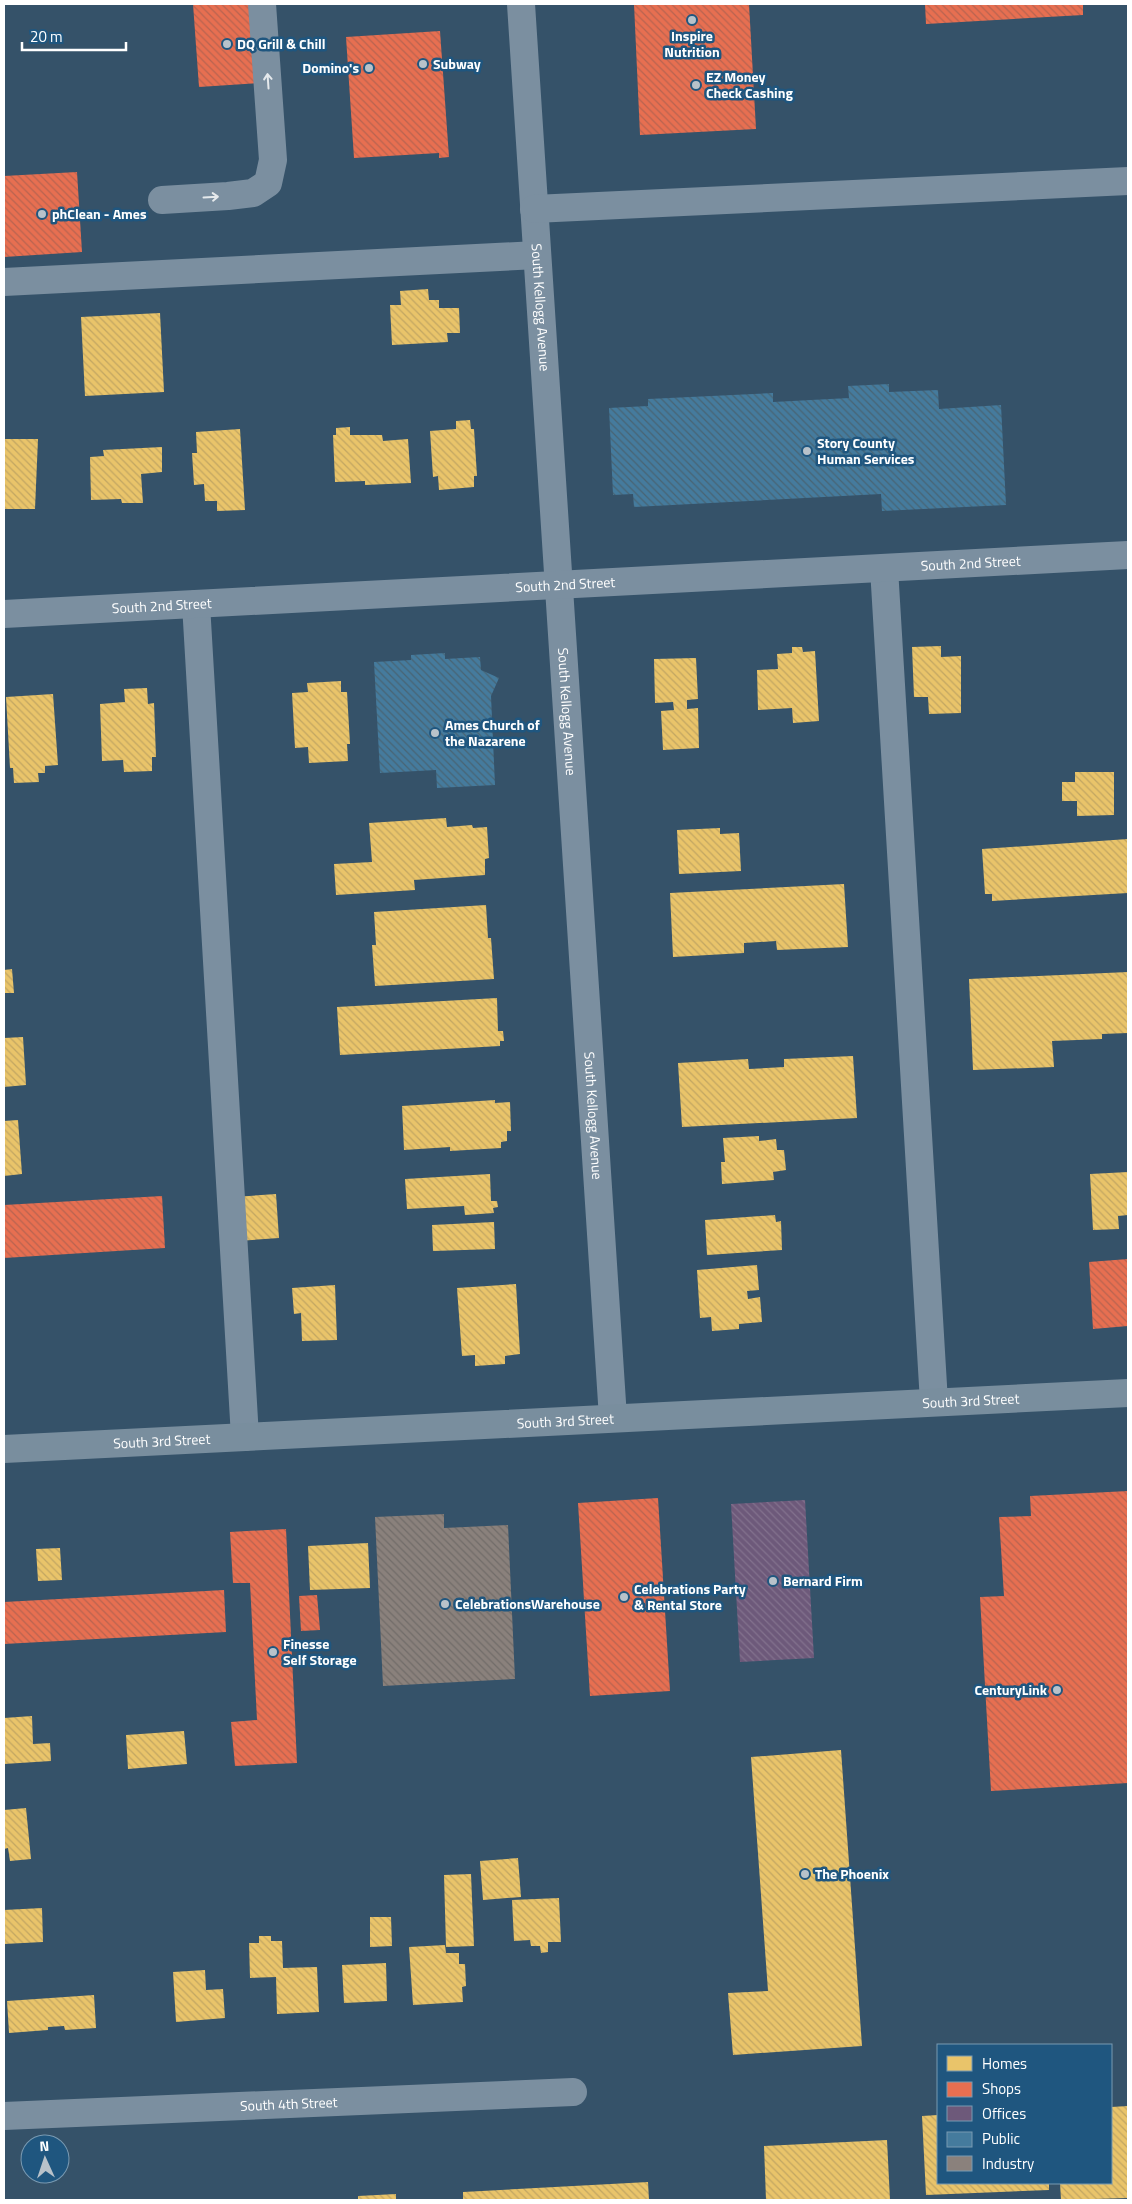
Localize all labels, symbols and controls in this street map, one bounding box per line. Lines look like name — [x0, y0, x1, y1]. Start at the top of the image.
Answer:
marker: Inspire Nutrition — [686, 14, 698, 26]
scale bar — [22, 20, 126, 52]
text: 20 m — [30, 25, 63, 48]
place label: Inspire Nutrition — [664, 25, 720, 62]
place label: DQ Grill & Chill — [237, 33, 326, 54]
marker: DQ Grill & Chill — [221, 38, 233, 50]
place label: Subway — [433, 53, 481, 74]
place label: Domino's — [302, 57, 359, 78]
marker: Subway — [417, 58, 429, 70]
marker: Domino's — [363, 62, 375, 74]
place label: EZ Money Check Cashing — [706, 66, 793, 103]
one-way arrow — [263, 73, 272, 89]
marker: EZ Money Check Cashing — [690, 79, 702, 91]
one-way arrow — [202, 192, 219, 202]
place label: phClean - Ames — [52, 203, 147, 224]
marker: phClean - Ames — [36, 208, 48, 220]
street label: South Kellogg Avenue — [527, 243, 556, 372]
place label: Story County Human Services — [817, 432, 915, 469]
marker: Story County Human Services — [801, 445, 813, 457]
street label: South 2nd Street — [920, 550, 1021, 576]
street label: South 2nd Street — [515, 571, 616, 597]
street label: South 2nd Street — [111, 592, 212, 618]
street label: South Kellogg Avenue — [553, 647, 582, 776]
place label: Ames Church of the Nazarene — [445, 714, 540, 751]
marker: Ames Church of the Nazarene — [429, 727, 441, 739]
street label: South Kellogg Avenue — [579, 1051, 608, 1180]
street label: South 3rd Street — [922, 1387, 1020, 1413]
street label: South 3rd Street — [516, 1408, 614, 1433]
street label: South 3rd Street — [113, 1428, 211, 1454]
place label: Bernard Firm — [783, 1570, 863, 1591]
marker: Bernard Firm — [767, 1575, 779, 1587]
place label: Celebrations Party & Rental Store — [634, 1578, 746, 1615]
marker: Celebrations Party & Rental Store — [618, 1591, 630, 1603]
place label: CelebrationsWarehouse — [455, 1593, 600, 1614]
marker: CelebrationsWarehouse — [439, 1598, 451, 1610]
place label: Finesse Self Storage — [283, 1633, 357, 1670]
marker: Finesse Self Storage — [267, 1646, 279, 1658]
place label: CenturyLink — [974, 1679, 1048, 1700]
marker: CenturyLink — [1051, 1684, 1063, 1696]
place label: The Phoenix — [815, 1863, 889, 1884]
marker: The Phoenix — [799, 1868, 811, 1880]
legend — [937, 2044, 1112, 2184]
text: Homes — [982, 2052, 1027, 2075]
text: Shops — [982, 2077, 1021, 2100]
street label: South 4th Street — [240, 2091, 338, 2116]
text: Offices — [982, 2102, 1026, 2125]
text: Public — [982, 2127, 1020, 2150]
north arrow — [20, 2134, 70, 2184]
text: N — [39, 2135, 50, 2156]
text: Industry — [982, 2152, 1034, 2175]

